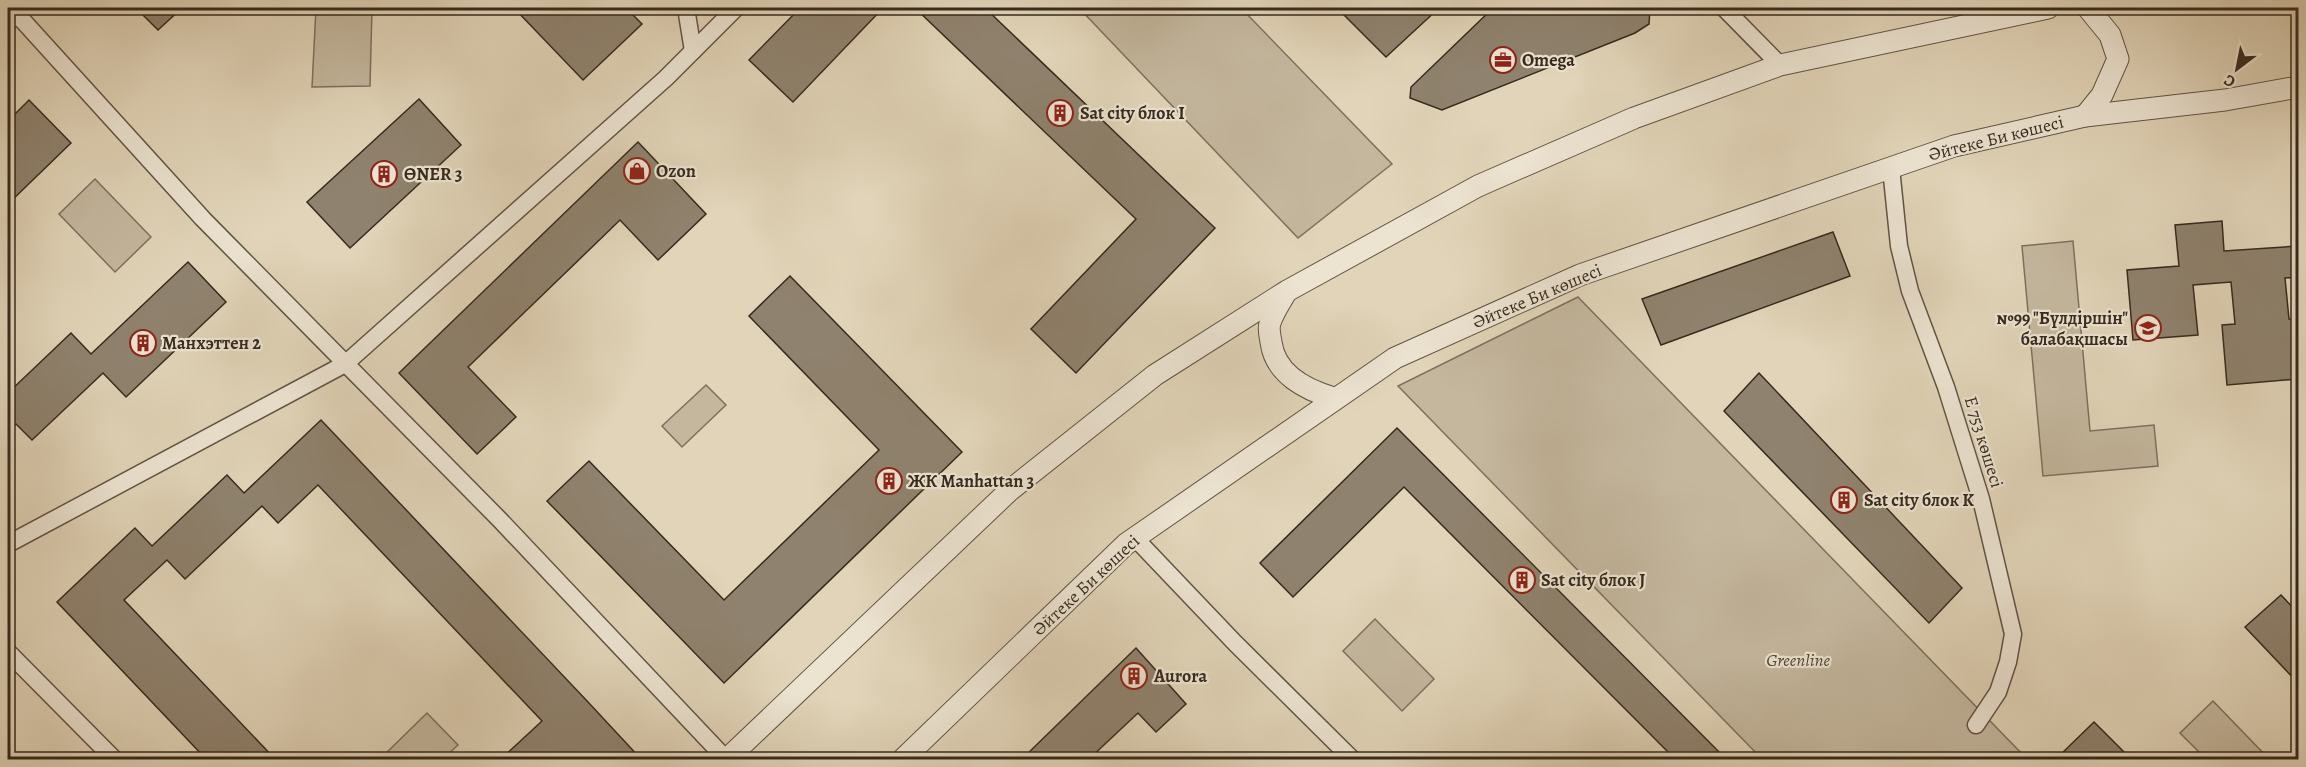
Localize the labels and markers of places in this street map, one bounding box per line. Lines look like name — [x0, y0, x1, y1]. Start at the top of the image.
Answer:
office icon: Omega — [1488, 45, 1518, 75]
place label: Omega — [1522, 48, 1575, 72]
building icon: Sat city блок I — [1045, 98, 1075, 128]
place label: Sat city блок I — [1080, 101, 1185, 125]
shop icon: Ozon — [622, 156, 652, 186]
building icon: ӨNER 3 — [369, 159, 399, 189]
place label: Ozon — [656, 159, 696, 183]
place label: ӨNER 3 — [404, 162, 463, 186]
place label: №99 "Бүлдіршін" балабақшасы — [1996, 306, 2128, 351]
school or university icon: №99 "Бүлдіршін" балабақшасы — [2133, 313, 2163, 343]
building icon: Манхэттен 2 — [128, 328, 158, 358]
place label: Манхэттен 2 — [162, 331, 261, 355]
building icon: ЖК Manhattan 3 — [874, 466, 904, 496]
place label: ЖК Manhattan 3 — [908, 469, 1035, 493]
building icon: Sat city блок K — [1829, 485, 1859, 515]
place label: Sat city блок K — [1864, 488, 1974, 512]
building icon: Sat city блок J — [1507, 565, 1537, 595]
place label: Sat city блок J — [1541, 568, 1645, 592]
building icon: Aurora — [1119, 661, 1149, 691]
place label: Aurora — [1153, 664, 1207, 688]

